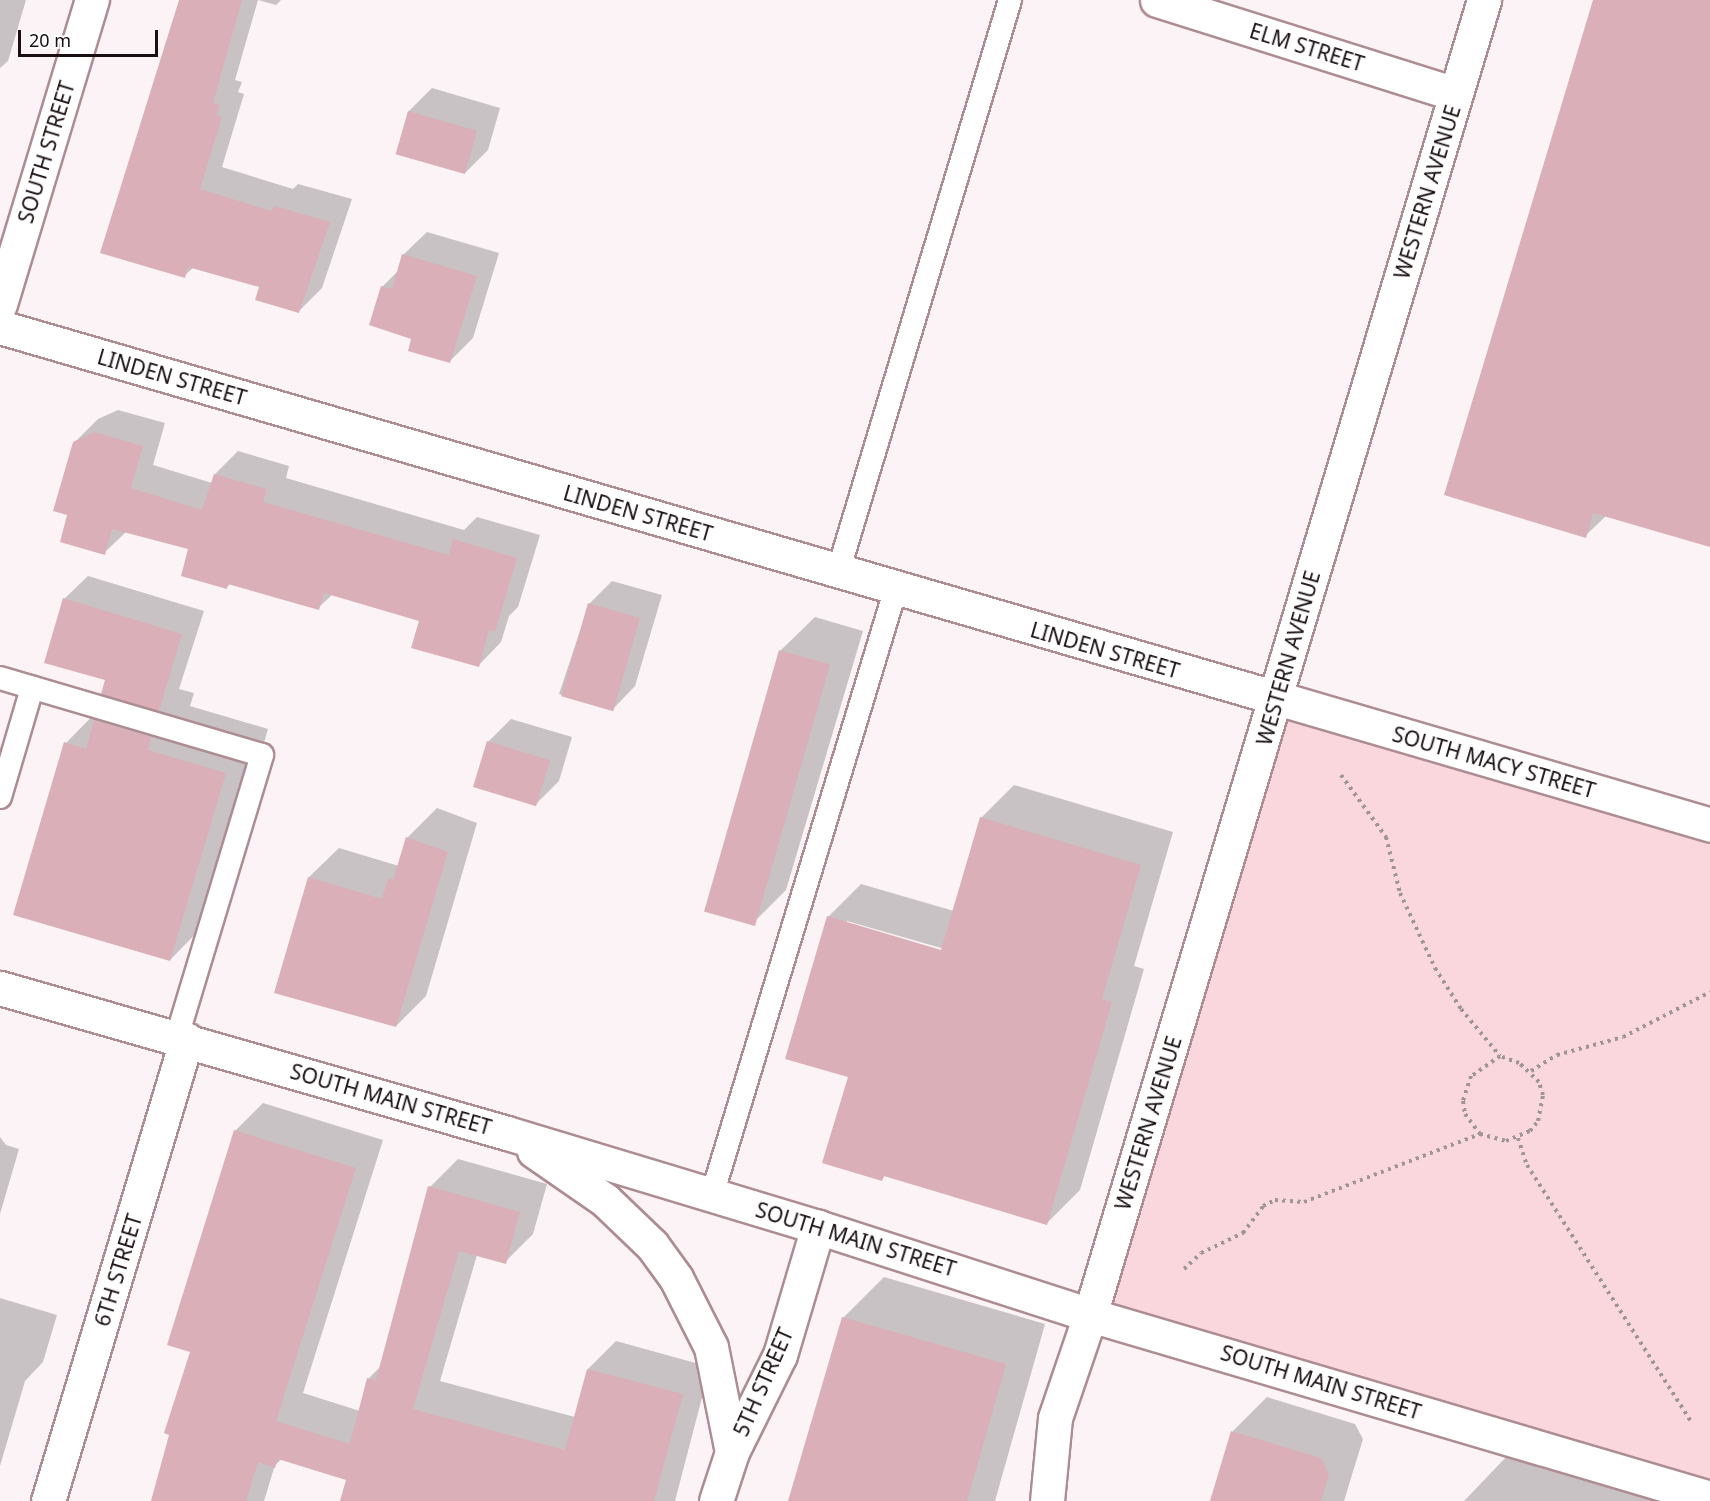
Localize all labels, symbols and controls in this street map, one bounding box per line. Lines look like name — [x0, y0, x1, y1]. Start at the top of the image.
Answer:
scale bar — [21, 18, 160, 56]
street label: ELM STREET — [1247, 18, 1367, 76]
text: 20 m — [29, 28, 71, 52]
street label: SOUTH STREET — [12, 78, 80, 226]
street label: WESTERN AVENUE — [1389, 102, 1465, 282]
street label: LINDEN STREET — [95, 344, 249, 410]
street label: LINDEN STREET — [561, 480, 715, 546]
street label: WESTERN AVENUE — [1251, 568, 1325, 748]
street label: LINDEN STREET — [1028, 617, 1182, 683]
street label: SOUTH MACY STREET — [1390, 721, 1598, 803]
street label: WESTERN AVENUE — [1110, 1033, 1186, 1213]
street label: SOUTH MAIN STREET — [287, 1058, 495, 1140]
street label: SOUTH MAIN STREET — [753, 1197, 959, 1281]
street label: 6TH STREET — [89, 1211, 147, 1329]
street label: 5TH STREET — [728, 1324, 798, 1440]
street label: SOUTH MAIN STREET — [1218, 1340, 1424, 1424]

